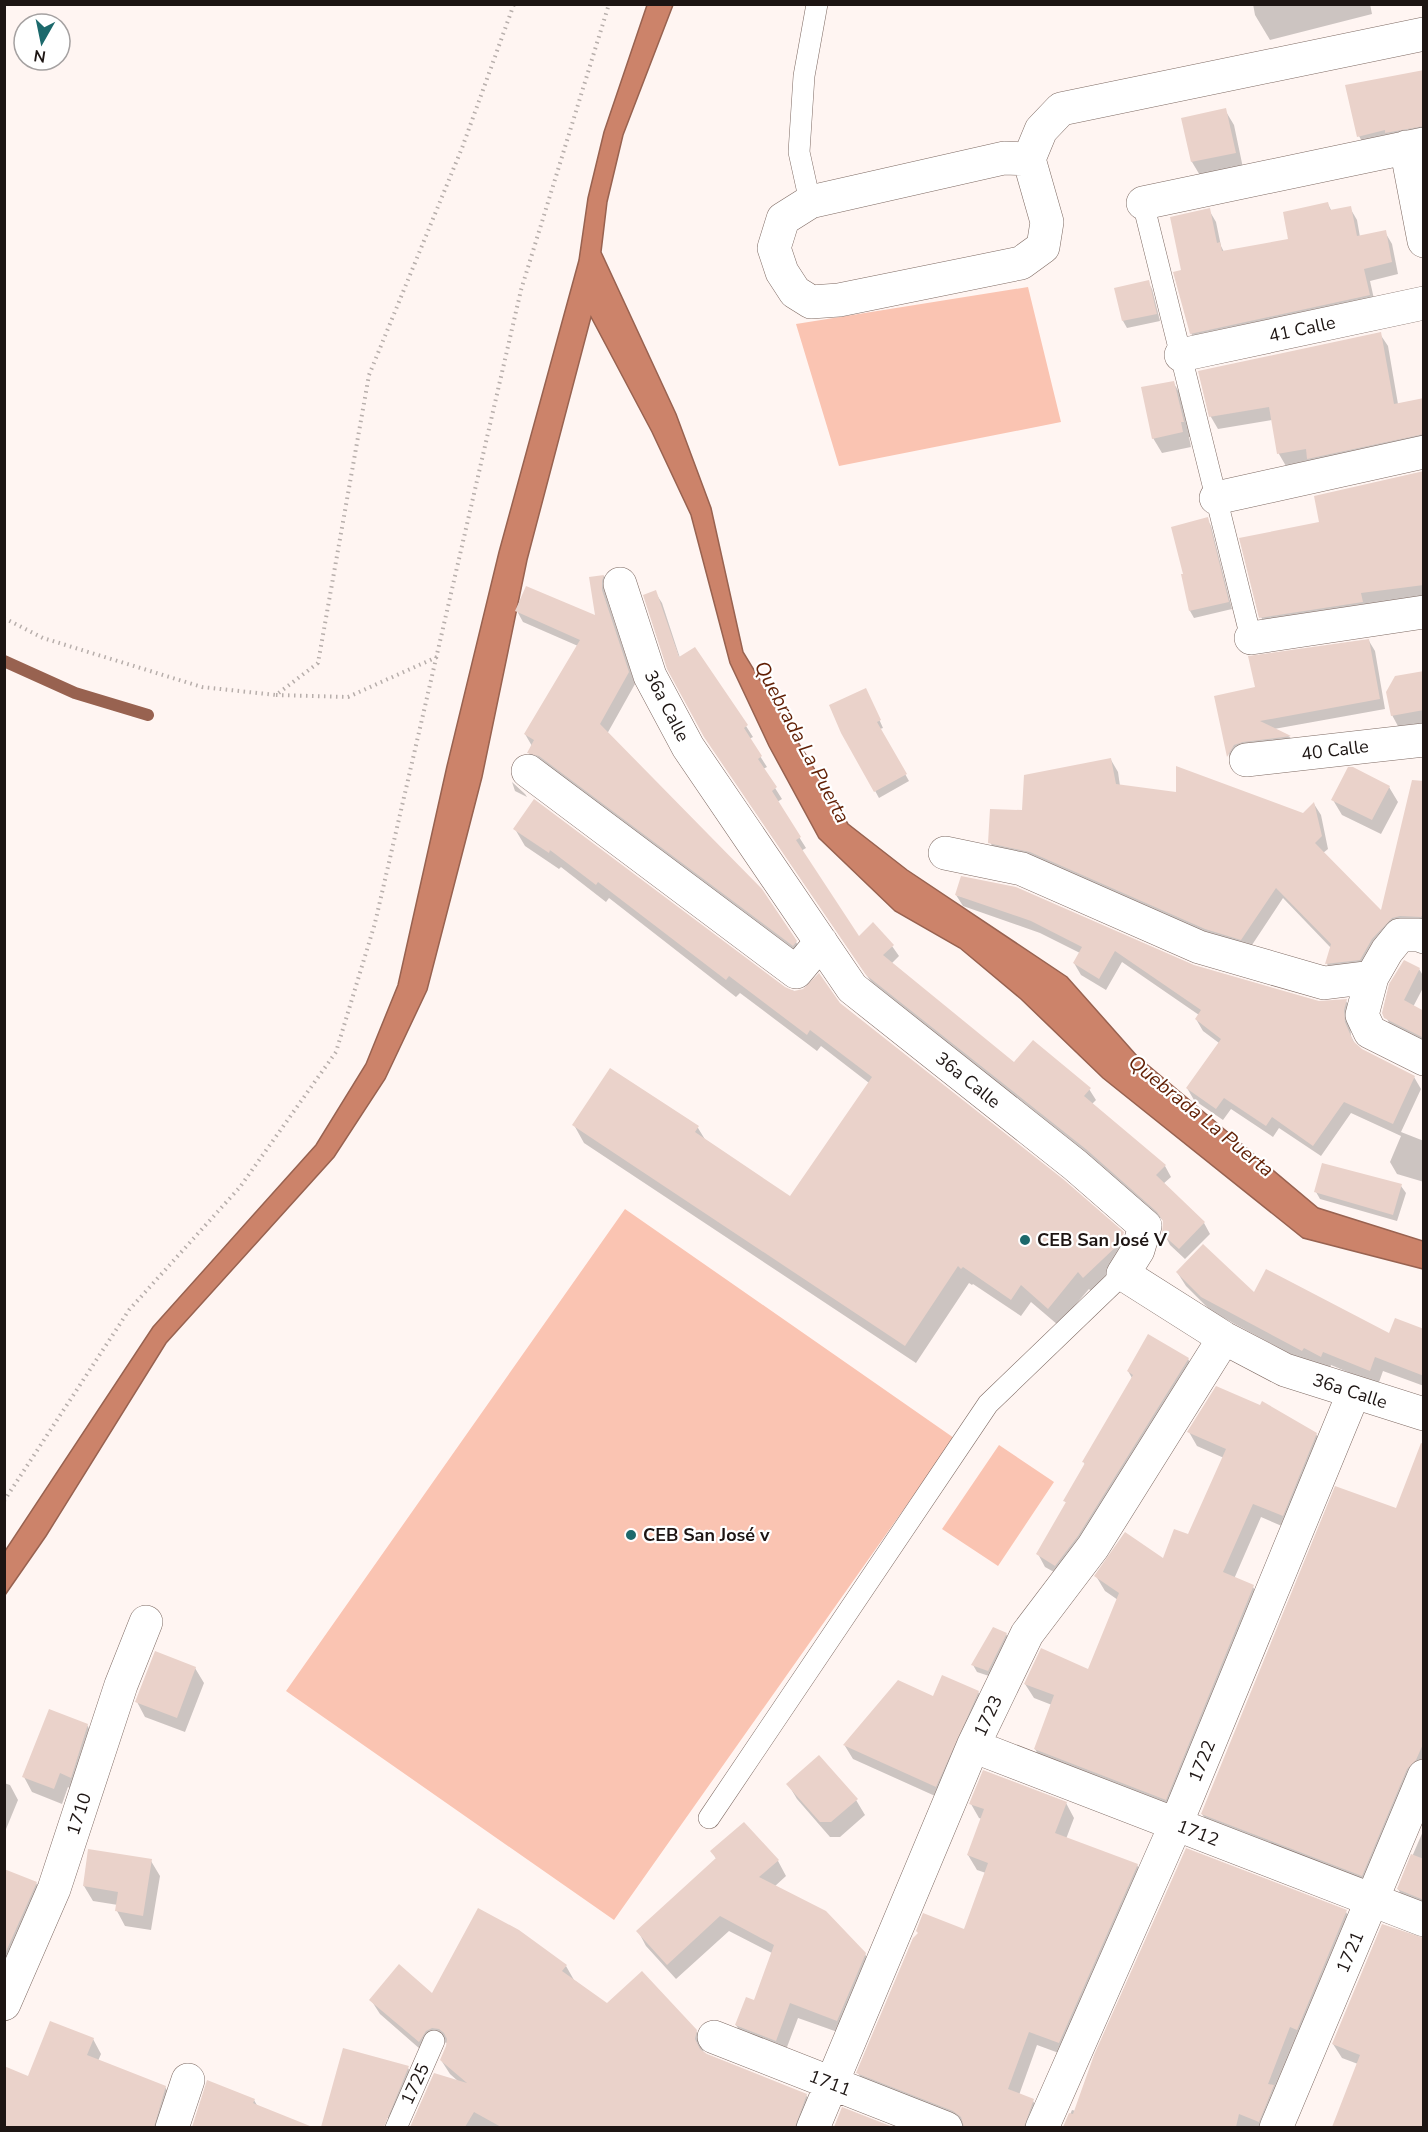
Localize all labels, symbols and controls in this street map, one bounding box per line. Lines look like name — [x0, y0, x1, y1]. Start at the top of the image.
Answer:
north arrow — [12, 12, 72, 72]
text: N — [32, 44, 47, 68]
street label: 41 Calle — [1266, 310, 1338, 348]
water label: Quebrada La Puerta — [748, 656, 856, 828]
street label: 36a Calle — [639, 666, 695, 746]
street label: 40 Calle — [1300, 734, 1370, 766]
street label: 36a Calle — [930, 1046, 1006, 1114]
water label: Quebrada La Puerta — [1122, 1049, 1280, 1183]
place label: CEB San José V — [1037, 1228, 1168, 1252]
marker: CEB San José V — [1018, 1233, 1032, 1247]
street label: 36a Calle — [1310, 1368, 1390, 1414]
place label: CEB San José v — [643, 1523, 770, 1547]
marker: CEB San José v — [624, 1528, 638, 1542]
street label: 1723 — [968, 1691, 1008, 1741]
street label: 1722 — [1183, 1736, 1221, 1786]
street label: 1710 — [61, 1790, 97, 1838]
street label: 1712 — [1174, 1814, 1222, 1852]
street label: 1721 — [1331, 1927, 1369, 1977]
street label: 1725 — [395, 2059, 435, 2109]
street label: 1711 — [806, 2064, 854, 2102]

